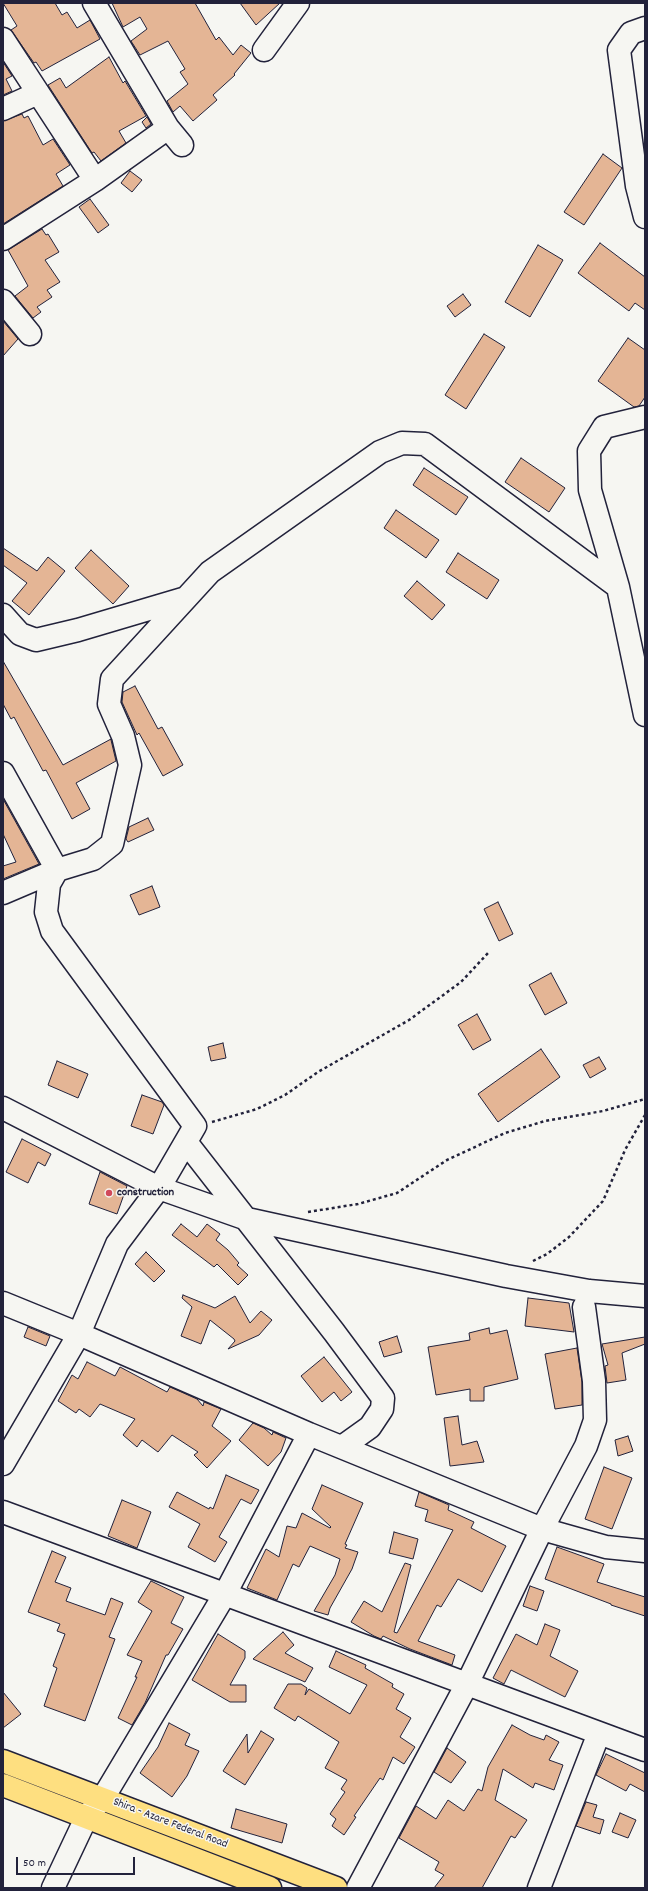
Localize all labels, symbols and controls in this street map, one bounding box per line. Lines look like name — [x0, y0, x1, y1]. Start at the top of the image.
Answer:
place label: construction — [117, 1186, 174, 1200]
marker: construction — [104, 1188, 114, 1198]
street label: Shira - Azare Federal Road — [111, 1795, 229, 1853]
scale bar — [18, 1849, 137, 1875]
text: 50 m — [23, 1855, 46, 1872]

